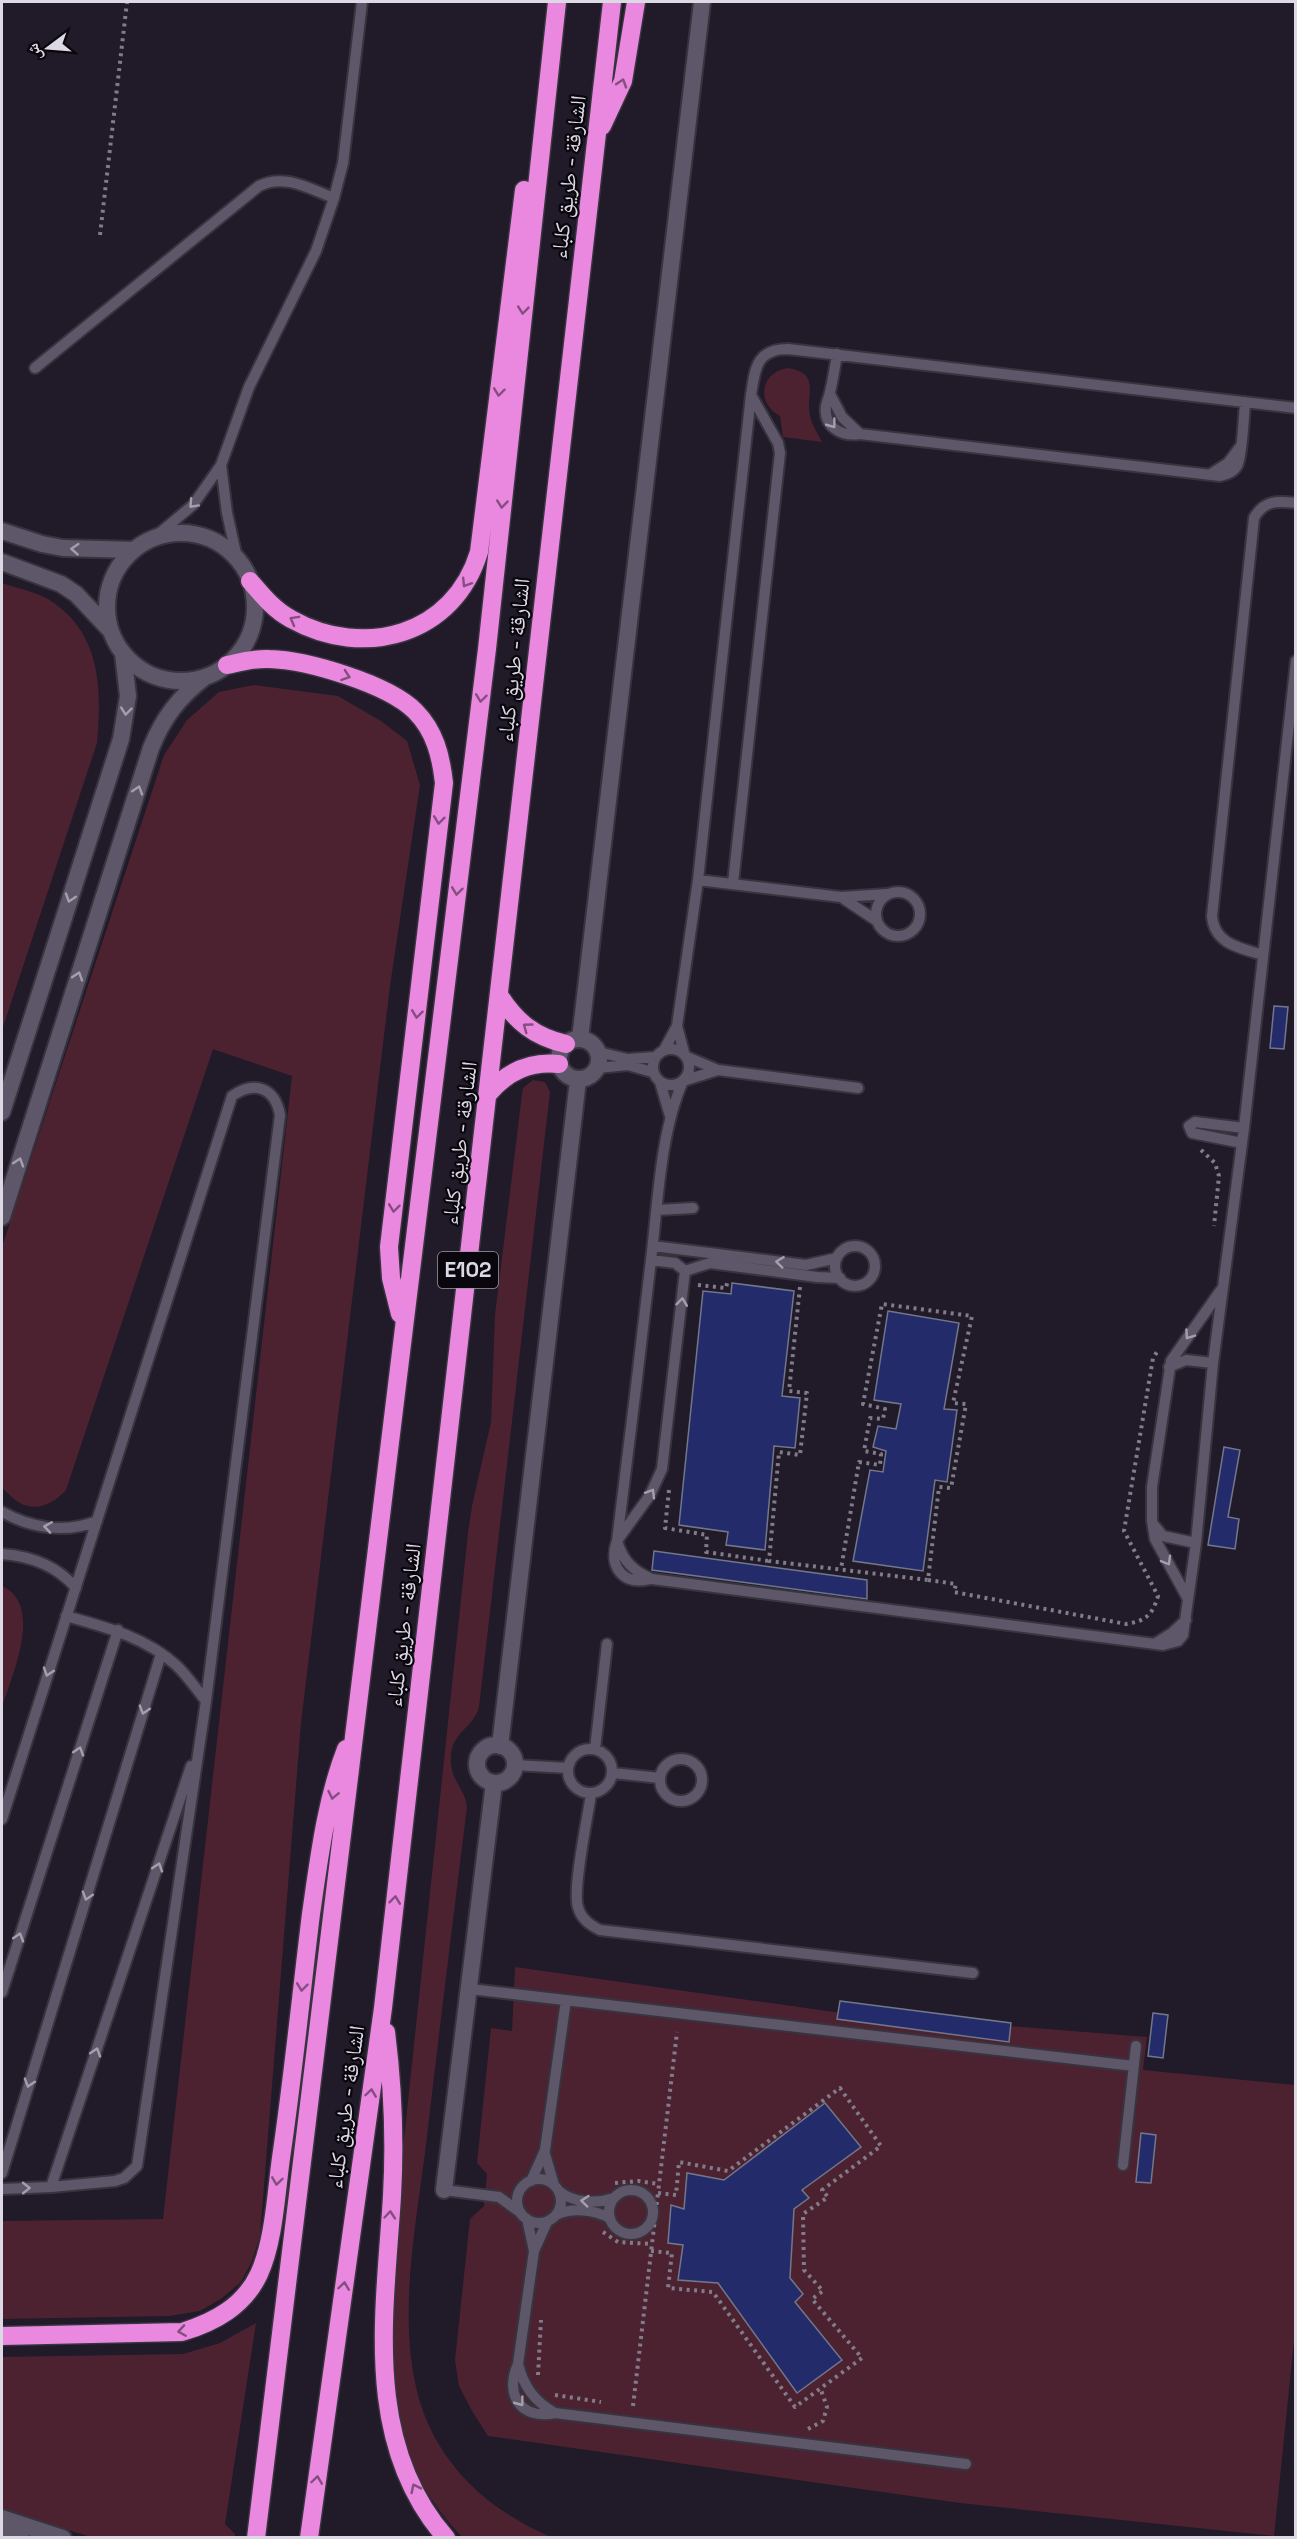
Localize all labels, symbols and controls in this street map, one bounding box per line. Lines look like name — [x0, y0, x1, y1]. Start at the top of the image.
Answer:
north arrow — [18, 18, 78, 78]
text: ش — [22, 41, 46, 63]
one-way arrow — [614, 78, 627, 89]
street label: الشارقة - طريق كلباء — [544, 94, 592, 260]
one-way arrow — [518, 306, 530, 315]
one-way arrow — [493, 388, 506, 397]
one-way arrow — [825, 417, 836, 428]
one-way arrow — [189, 498, 200, 508]
one-way arrow — [497, 500, 509, 509]
one-way arrow — [71, 543, 80, 556]
one-way arrow — [462, 576, 473, 587]
street label: الشارقة - طريق كلباء — [490, 577, 536, 743]
one-way arrow — [290, 616, 300, 627]
one-way arrow — [340, 669, 351, 681]
one-way arrow — [475, 693, 488, 702]
one-way arrow — [120, 707, 133, 716]
one-way arrow — [130, 785, 143, 796]
one-way arrow — [434, 816, 446, 825]
one-way arrow — [451, 887, 464, 896]
one-way arrow — [65, 892, 78, 903]
one-way arrow — [71, 971, 84, 982]
one-way arrow — [411, 1009, 423, 1019]
one-way arrow — [523, 1024, 534, 1035]
street label: الشارقة - طريق كلباء — [435, 1060, 483, 1226]
one-way arrow — [12, 1157, 24, 1168]
one-way arrow — [388, 1203, 401, 1212]
road number: E102 — [438, 1252, 498, 1288]
one-way arrow — [775, 1256, 784, 1269]
one-way arrow — [675, 1297, 687, 1306]
one-way arrow — [1185, 1328, 1196, 1339]
one-way arrow — [643, 1489, 655, 1499]
one-way arrow — [44, 1522, 53, 1534]
street label: الشارقة - طريق كلباء — [379, 1542, 427, 1708]
one-way arrow — [1160, 1555, 1171, 1565]
one-way arrow — [43, 1666, 56, 1677]
one-way arrow — [139, 1704, 151, 1715]
one-way arrow — [72, 1746, 85, 1757]
one-way arrow — [327, 1790, 340, 1800]
one-way arrow — [150, 1862, 163, 1873]
one-way arrow — [82, 1890, 94, 1901]
one-way arrow — [388, 1895, 401, 1904]
one-way arrow — [12, 1932, 25, 1943]
one-way arrow — [296, 1983, 309, 1992]
street label: الشارقة - طريق كلباء — [320, 2024, 370, 2190]
one-way arrow — [89, 2047, 102, 2058]
one-way arrow — [24, 2077, 37, 2088]
one-way arrow — [364, 2089, 376, 2098]
one-way arrow — [272, 2176, 284, 2185]
one-way arrow — [22, 2182, 31, 2194]
one-way arrow — [581, 2195, 590, 2208]
one-way arrow — [383, 2210, 396, 2219]
one-way arrow — [338, 2282, 350, 2291]
one-way arrow — [178, 2324, 187, 2336]
one-way arrow — [513, 2395, 524, 2406]
one-way arrow — [311, 2475, 323, 2484]
one-way arrow — [411, 2484, 422, 2495]

